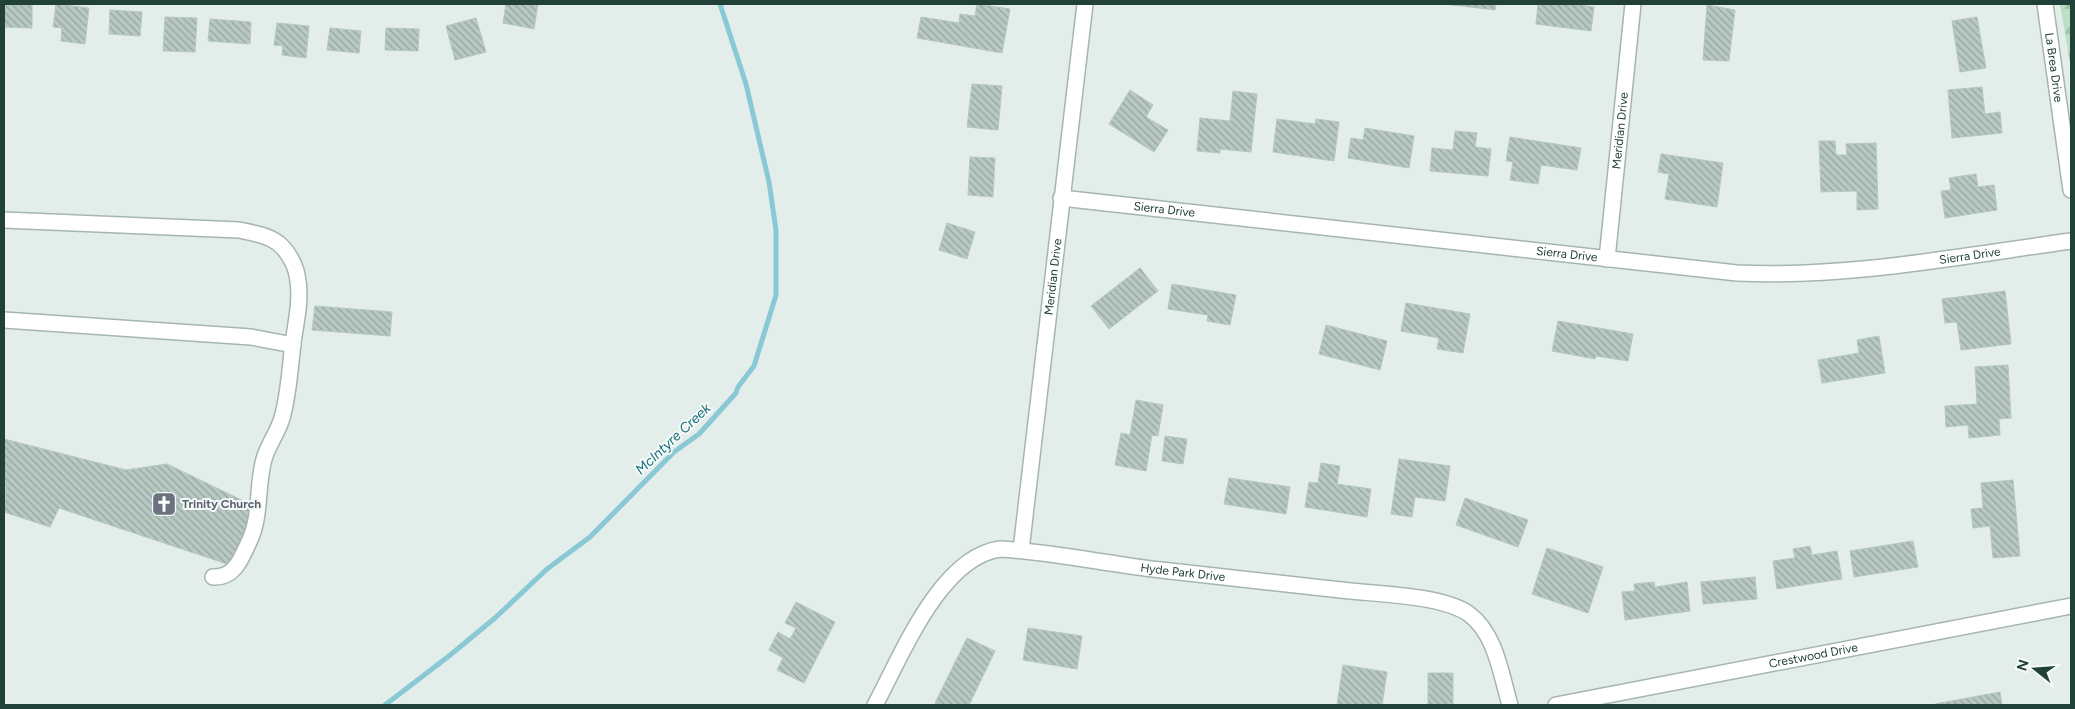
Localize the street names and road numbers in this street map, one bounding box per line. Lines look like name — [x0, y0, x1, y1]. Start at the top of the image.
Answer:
street label: La Brea Drive — [2042, 32, 2066, 104]
street label: Meridian Drive — [1609, 91, 1631, 170]
street label: Sierra Drive — [1133, 199, 1196, 220]
street label: Meridian Drive — [1042, 237, 1065, 316]
street label: Sierra Drive — [1535, 244, 1599, 265]
street label: Sierra Drive — [1938, 244, 2002, 267]
street label: Hyde Park Drive — [1140, 561, 1226, 584]
street label: Crestwood Drive — [1768, 640, 1859, 671]

